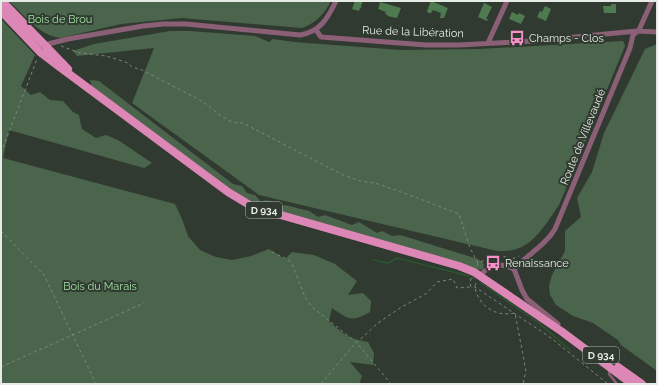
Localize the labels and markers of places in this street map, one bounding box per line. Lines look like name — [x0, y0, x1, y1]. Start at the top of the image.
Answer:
bus stop icon: Champs - Clos — [508, 29, 526, 47]
place label: Champs - Clos — [529, 32, 604, 45]
bus stop icon: Renaissance — [484, 254, 502, 272]
place label: Renaissance — [505, 257, 569, 270]

